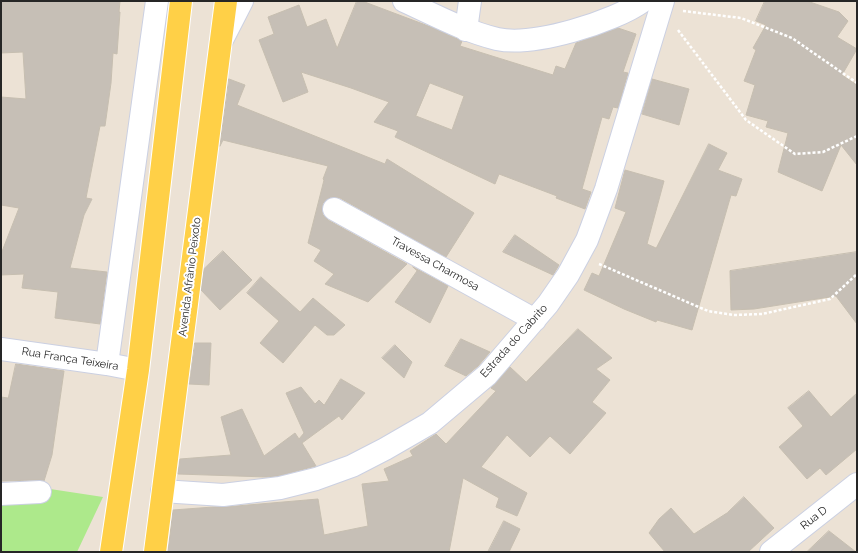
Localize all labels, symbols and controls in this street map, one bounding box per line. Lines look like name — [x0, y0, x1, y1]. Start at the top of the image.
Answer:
street label: Avenida Afrânio Peixoto — [176, 217, 204, 337]
street label: Travessa Charmosa — [389, 234, 481, 294]
street label: Estrada do Cabrito — [478, 302, 550, 380]
street label: Rua França Teixeira — [21, 345, 119, 373]
street label: Rua D — [798, 503, 830, 533]

